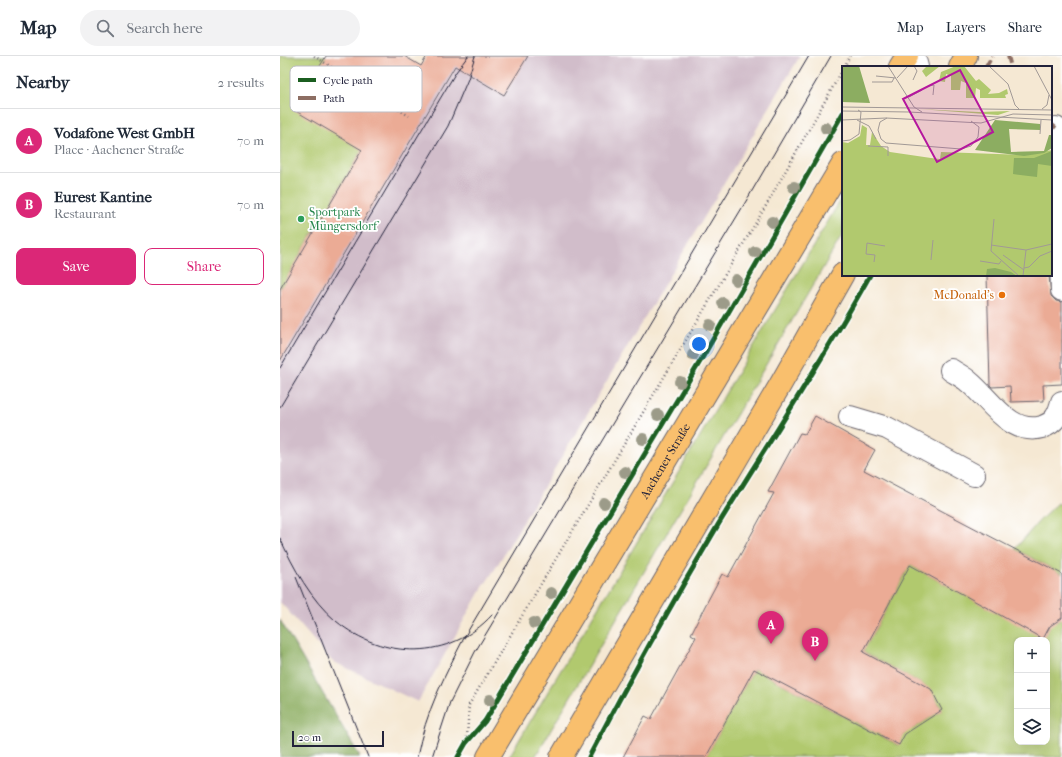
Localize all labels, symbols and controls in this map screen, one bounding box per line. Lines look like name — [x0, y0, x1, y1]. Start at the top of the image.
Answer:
search box — [80, 10, 360, 46]
text: Map — [20, 17, 56, 39]
icon: search — [94, 17, 116, 39]
text: Search here — [126, 19, 203, 37]
text: Map — [897, 19, 924, 36]
text: Layers — [946, 19, 986, 36]
text: Share — [1008, 19, 1042, 36]
legend — [290, 66, 422, 112]
inset map — [842, 66, 1052, 276]
text: Nearby — [16, 72, 70, 92]
text: Cycle path — [323, 74, 374, 87]
text: 2 results — [218, 75, 264, 90]
text: Path — [323, 92, 346, 105]
text: Vodafone West GmbH — [54, 124, 195, 142]
text: A — [25, 133, 33, 148]
text: 70 m — [237, 133, 264, 148]
text: Place · Aachener Straße — [54, 142, 184, 157]
text: Eurest Kantine — [54, 188, 152, 206]
text: B — [25, 197, 33, 212]
text: 70 m — [237, 197, 264, 212]
place label: Sportpark Müngersdorf — [309, 205, 380, 233]
text: Restaurant — [54, 206, 116, 221]
marker: Sportpark Müngersdorf — [296, 214, 306, 224]
button: Save — [16, 248, 136, 285]
button: Share — [144, 248, 264, 285]
place label: McDonald's — [934, 288, 995, 302]
marker: McDonald's — [997, 290, 1007, 300]
your location — [689, 334, 709, 354]
street label: Aachener Straße — [637, 421, 693, 502]
pin: A — [758, 611, 784, 644]
pin: B — [802, 628, 828, 661]
map controls — [1014, 637, 1050, 745]
button: + — [1014, 637, 1050, 673]
button: − — [1014, 673, 1050, 709]
button: layers — [1014, 709, 1050, 745]
scale bar — [292, 729, 384, 748]
text: 20 m — [298, 731, 321, 744]

